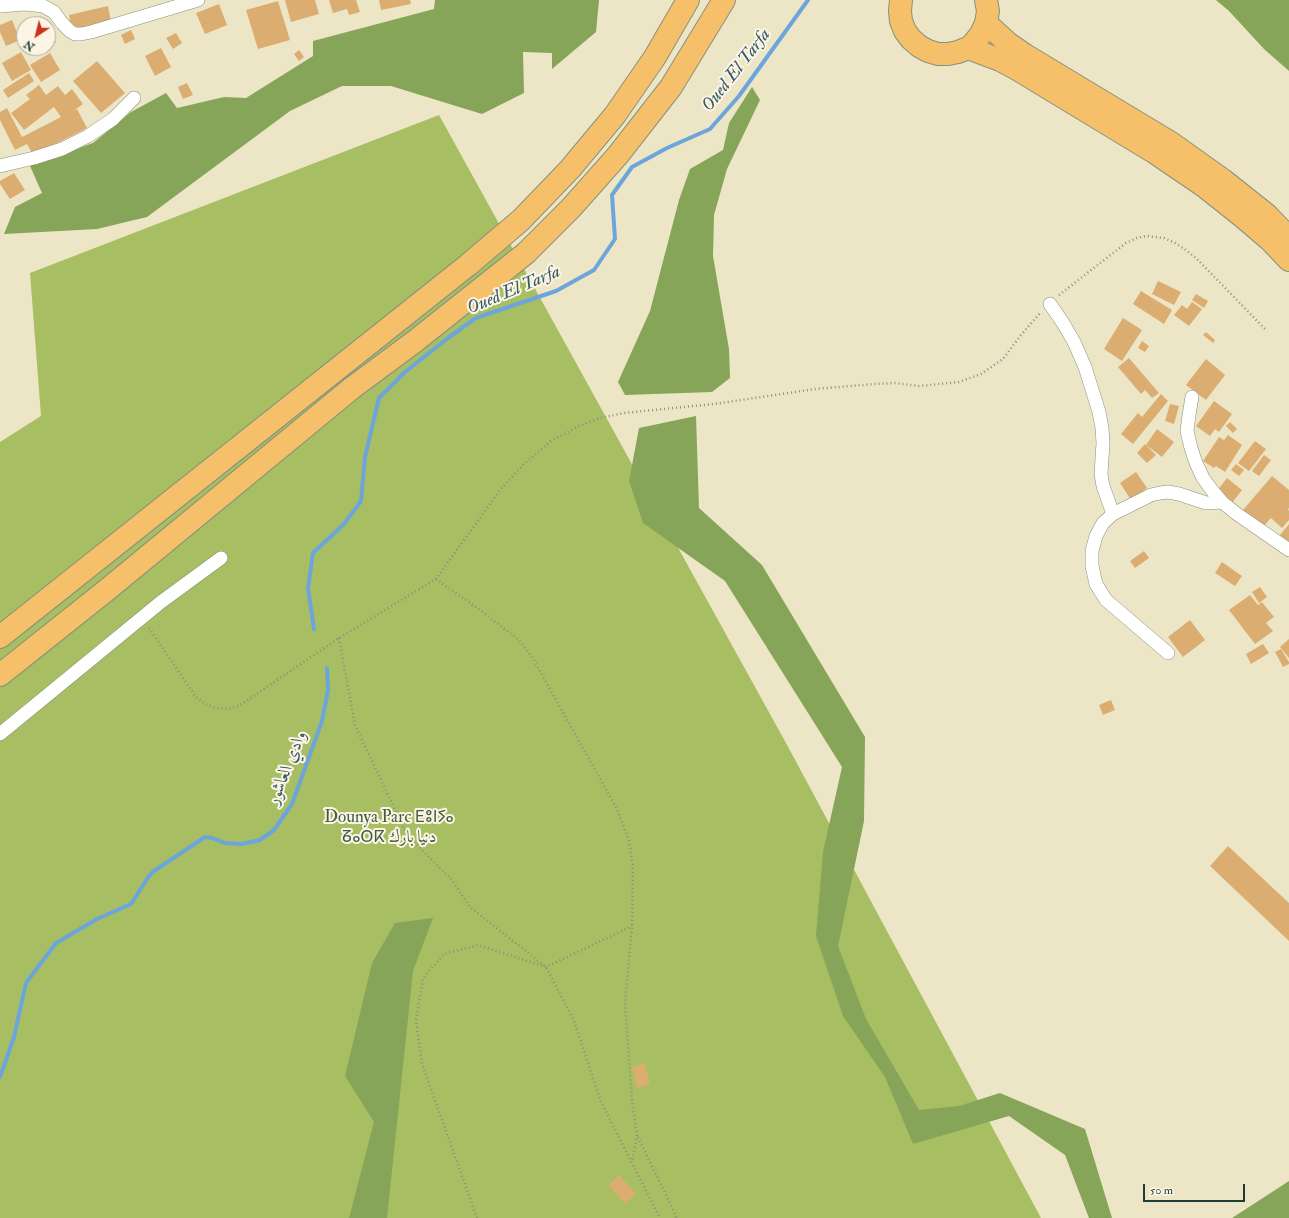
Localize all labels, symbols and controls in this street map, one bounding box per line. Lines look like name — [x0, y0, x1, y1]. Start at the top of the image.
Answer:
north arrow — [16, 16, 56, 56]
water label: Oued El Tarfa — [698, 25, 776, 117]
text: N — [22, 37, 37, 54]
water label: Oued El Tarfa — [464, 262, 564, 320]
water label: وادي العاشور — [263, 728, 313, 808]
park label: Dounya Parc ⴹⵓⵏⵢⴰ ⵒⴰⵔⴽ دنيا بارك — [324, 808, 454, 848]
scale bar — [1145, 1176, 1247, 1202]
text: 50 m — [1150, 1183, 1173, 1198]

